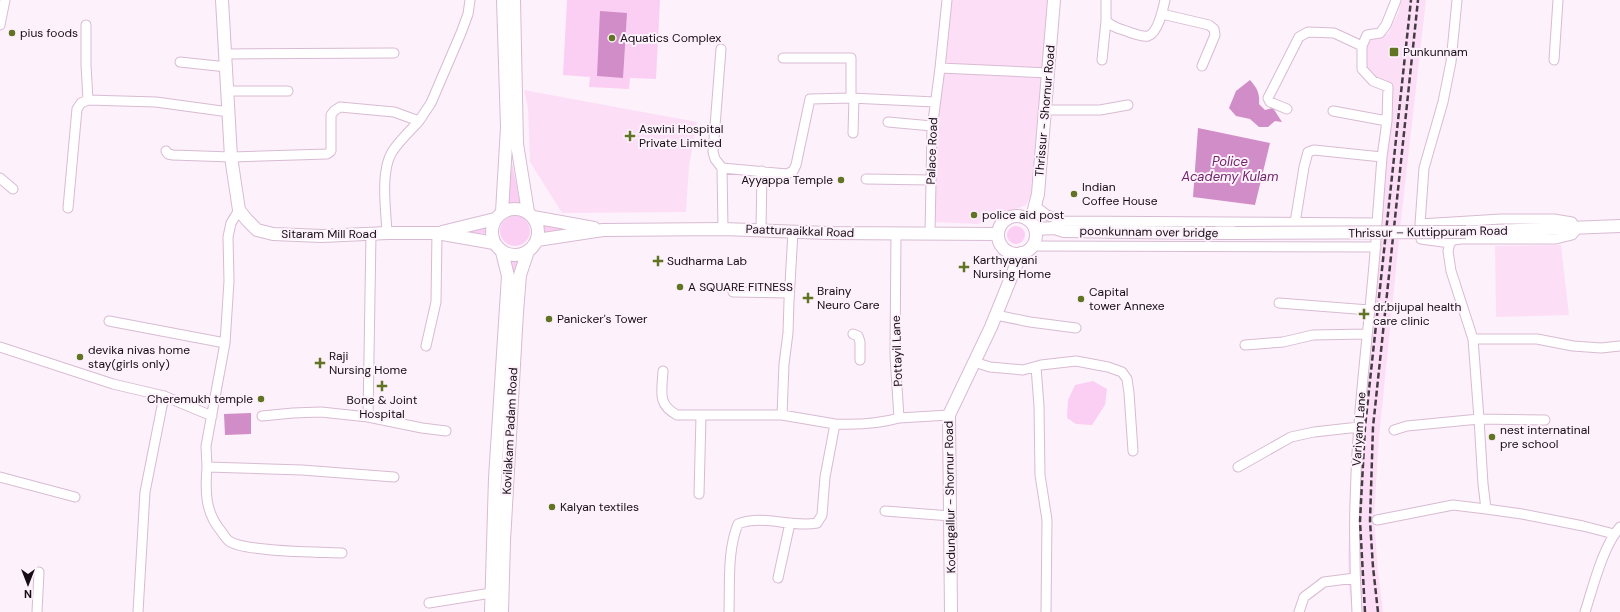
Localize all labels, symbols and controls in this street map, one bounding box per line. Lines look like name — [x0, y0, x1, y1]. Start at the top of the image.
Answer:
place label: pius foods — [20, 25, 78, 41]
marker: pius foods — [7, 28, 17, 38]
place label: Aquatics Complex — [620, 30, 721, 46]
marker: Aquatics Complex — [607, 33, 617, 43]
place label: Punkunnam — [1403, 44, 1468, 60]
street label: Thrissur - Shornur Road — [1031, 45, 1059, 177]
marker: Punkunnam — [1388, 46, 1400, 58]
street label: Palace Road — [923, 117, 941, 185]
place label: Aswini Hospital Private Limited — [639, 121, 723, 151]
marker: Aswini Hospital Private Limited — [624, 130, 636, 142]
water label: Police Academy Kulam — [1181, 153, 1278, 185]
place label: Ayyappa Temple — [741, 172, 833, 188]
marker: Ayyappa Temple — [836, 175, 846, 185]
place label: Indian Coffee House — [1082, 179, 1158, 209]
marker: Indian Coffee House — [1069, 189, 1079, 199]
place label: police aid post — [982, 207, 1065, 223]
marker: police aid post — [969, 210, 979, 220]
street label: Paatturaaikkal Road — [745, 221, 855, 241]
street label: poonkunnam over bridge — [1080, 223, 1219, 241]
street label: Thrissur – Kuttippuram Road — [1348, 223, 1508, 241]
street label: Sitaram Mill Road — [281, 226, 377, 242]
place label: Karthyayani Nursing Home — [973, 252, 1051, 282]
place label: Sudharma Lab — [667, 253, 747, 269]
marker: Sudharma Lab — [652, 255, 664, 267]
marker: Karthyayani Nursing Home — [958, 261, 970, 273]
place label: A SQUARE FITNESS — [688, 279, 793, 295]
marker: A SQUARE FITNESS — [675, 282, 685, 292]
place label: Brainy Neuro Care — [817, 283, 880, 313]
place label: Capital tower Annexe — [1089, 284, 1165, 314]
marker: Brainy Neuro Care — [802, 292, 814, 304]
marker: Capital tower Annexe — [1076, 294, 1086, 304]
place label: dr.bijupal health care clinic — [1373, 299, 1462, 329]
marker: dr.bijupal health care clinic — [1358, 308, 1370, 320]
place label: Panicker's Tower — [557, 311, 648, 327]
marker: Panicker's Tower — [544, 314, 554, 324]
street label: Pottayil Lane — [888, 315, 906, 387]
place label: devika nivas home stay(girls only) — [88, 342, 190, 372]
place label: Raji Nursing Home — [329, 348, 407, 378]
marker: devika nivas home stay(girls only) — [75, 352, 85, 362]
marker: Raji Nursing Home — [314, 357, 326, 369]
street label: Kovilakam Padam Road — [499, 367, 521, 495]
marker: Bone & Joint Hospital — [376, 380, 388, 392]
place label: Cheremukh temple — [147, 391, 253, 407]
street label: Variyam Lane — [1348, 391, 1370, 467]
place label: Bone & Joint Hospital — [347, 392, 418, 422]
marker: Cheremukh temple — [256, 394, 266, 404]
street label: Kodungallur - Shornur Road — [941, 421, 959, 573]
place label: nest internatinal pre school — [1500, 422, 1590, 452]
marker: nest internatinal pre school — [1487, 432, 1497, 442]
place label: Kalyan textiles — [560, 499, 639, 515]
marker: Kalyan textiles — [547, 502, 557, 512]
north arrow — [8, 564, 48, 604]
text: N — [24, 587, 32, 601]

